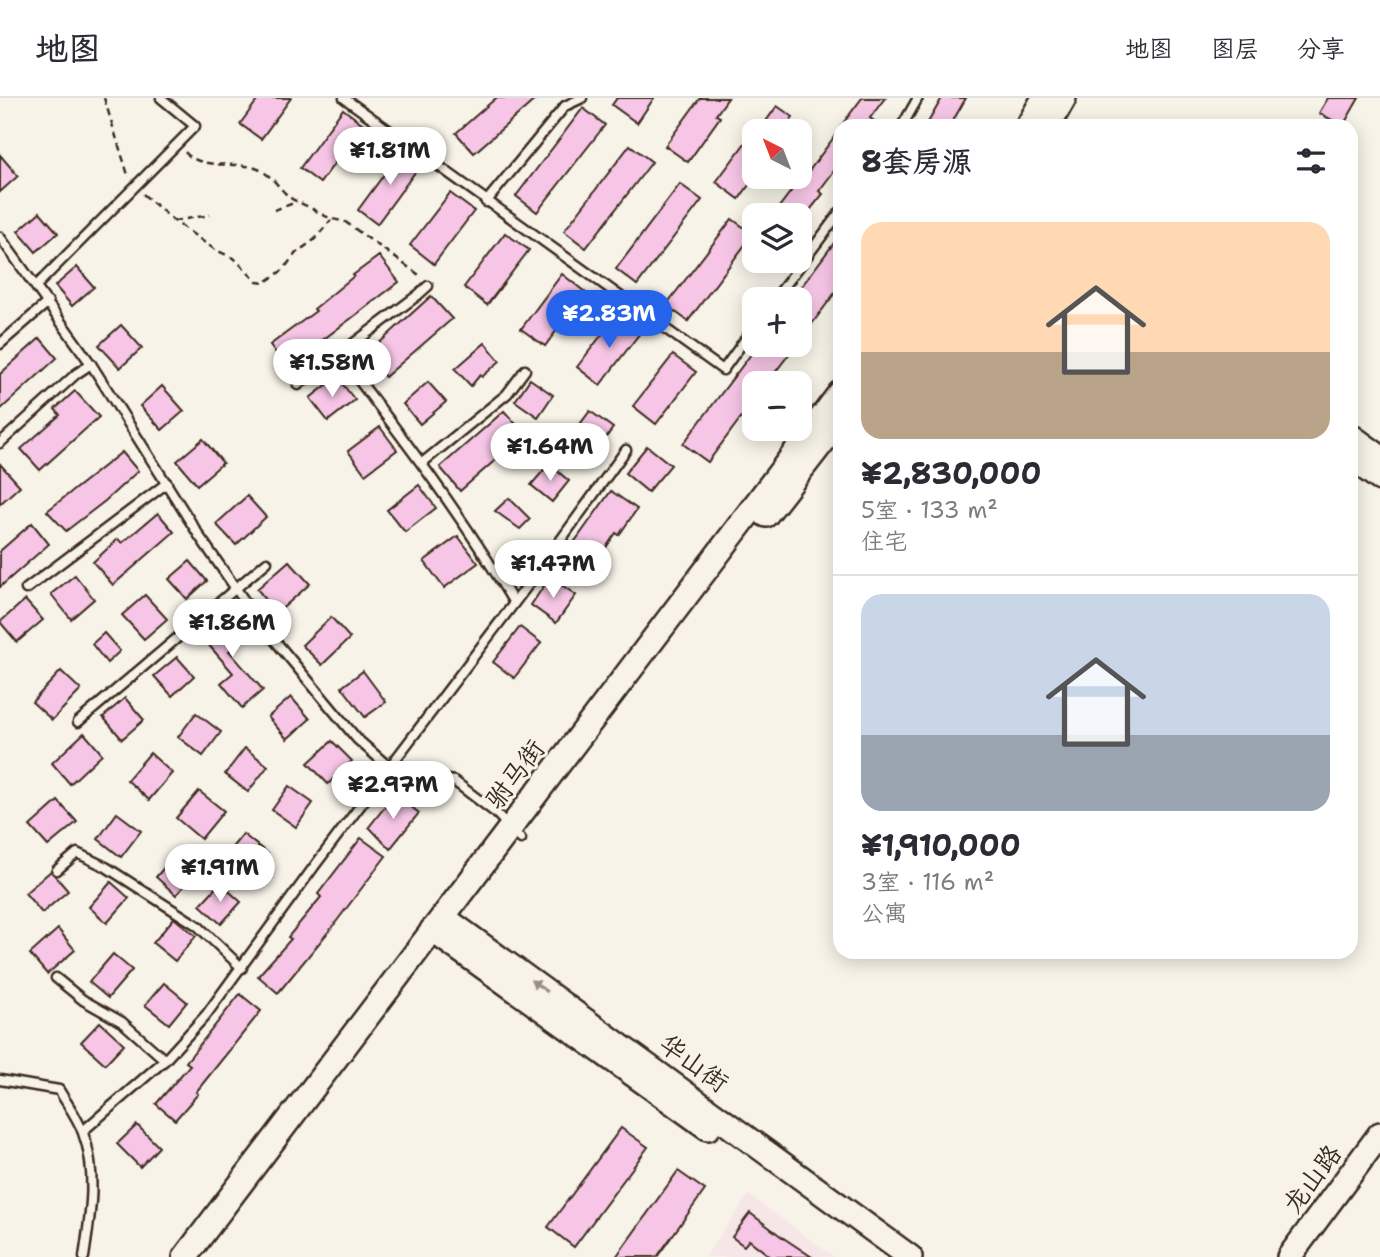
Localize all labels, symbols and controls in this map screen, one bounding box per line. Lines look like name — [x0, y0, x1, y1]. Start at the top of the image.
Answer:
text: 地图 — [35, 26, 101, 71]
text: 地图 — [1125, 33, 1173, 65]
text: 图层 — [1211, 33, 1259, 65]
text: 分享 — [1297, 33, 1345, 65]
north arrow — [742, 119, 812, 189]
map controls — [742, 119, 812, 441]
pin: ¥1.81M — [333, 127, 447, 187]
text: ¥1.81M — [350, 135, 430, 165]
text: 8套房源 — [861, 141, 972, 182]
icon: filters — [1292, 142, 1330, 180]
button: layers — [742, 203, 812, 273]
icon: home — [1033, 267, 1159, 393]
button: + — [742, 287, 812, 357]
pin: ¥2.83M — [552, 290, 666, 350]
text: ¥2.83M — [562, 298, 656, 328]
pin: ¥1.58M — [275, 340, 389, 399]
text: ¥1.58M — [289, 347, 375, 377]
button: − — [742, 371, 812, 441]
pin: ¥1.64M — [493, 424, 607, 483]
text: ¥1.64M — [507, 431, 593, 461]
text: ¥2,830,000 — [861, 453, 1041, 494]
text: 5室 · 133 m² — [861, 495, 998, 525]
text: 住宅 — [861, 526, 907, 556]
pin: ¥1.47M — [496, 540, 610, 600]
text: ¥1.47M — [511, 548, 596, 578]
pin: ¥1.86M — [175, 600, 289, 659]
text: ¥1.86M — [189, 607, 275, 637]
icon: home — [1033, 639, 1159, 765]
street label: 驸马街 — [477, 732, 552, 815]
pin: ¥2.97M — [336, 762, 450, 821]
text: ¥2.97M — [348, 769, 438, 799]
text: ¥1,910,000 — [861, 825, 1021, 866]
pin: ¥1.91M — [163, 844, 277, 904]
text: ¥1.91M — [181, 852, 259, 882]
text: 3室 · 116 m² — [861, 867, 994, 897]
text: 公寓 — [861, 898, 907, 928]
one-way arrow — [530, 978, 548, 993]
street label: 华山街 — [652, 1026, 736, 1100]
street label: 龙山路 — [1274, 1137, 1349, 1220]

